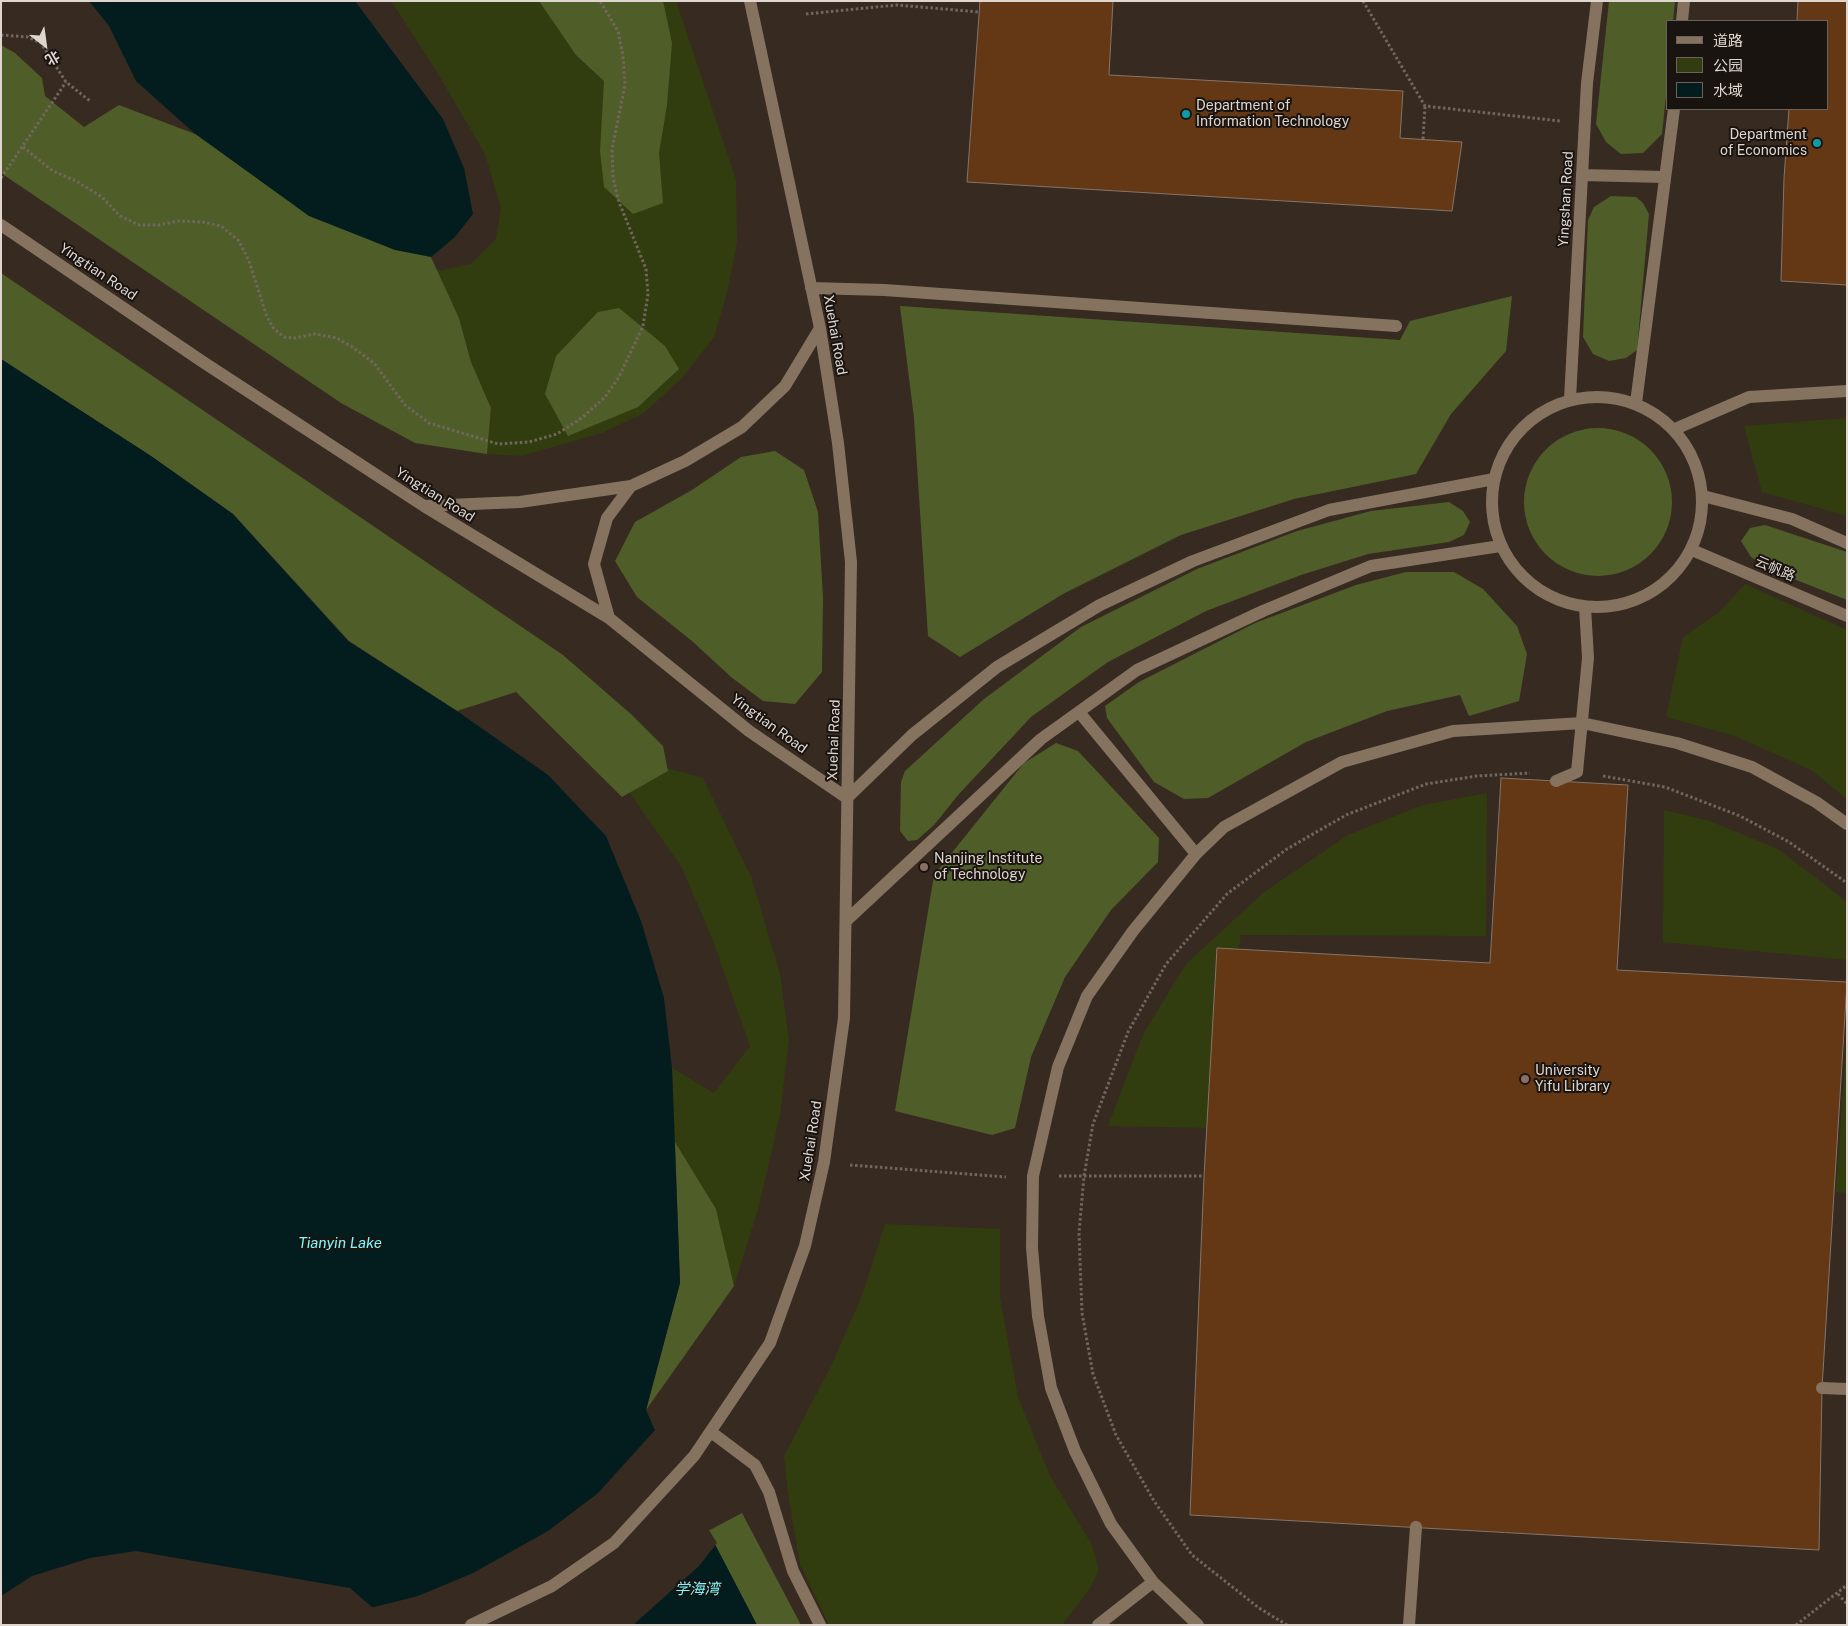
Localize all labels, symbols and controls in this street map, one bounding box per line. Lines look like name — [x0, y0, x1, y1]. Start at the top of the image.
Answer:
north arrow — [20, 20, 70, 70]
legend — [1666, 20, 1828, 110]
text: 道路 — [1713, 32, 1743, 49]
text: 北 — [42, 48, 63, 68]
text: 公园 — [1713, 57, 1743, 74]
text: 水域 — [1713, 82, 1743, 99]
place label: Department of Information Technology — [1196, 98, 1349, 130]
marker: Department of Information Technology — [1180, 108, 1192, 120]
place label: Department of Economics — [1720, 127, 1807, 160]
marker: Department of Economics — [1811, 137, 1823, 149]
street label: Yingshan Road — [1555, 151, 1577, 247]
street label: Yingtian Road — [56, 240, 140, 304]
street label: Xuehai Road — [820, 294, 850, 376]
street label: Yingtian Road — [392, 464, 478, 526]
street label: 云帆路 — [1752, 553, 1798, 585]
street label: Yingtian Road — [728, 691, 810, 757]
street label: Xuehai Road — [824, 699, 844, 781]
place label: Nanjing Institute of Technology — [934, 851, 1042, 884]
marker: Nanjing Institute of Technology — [918, 861, 930, 873]
place label: University Yifu Library — [1535, 1063, 1610, 1096]
marker: University Yifu Library — [1519, 1073, 1531, 1085]
street label: Xuehai Road — [796, 1100, 826, 1182]
water label: Tianyin Lake — [298, 1234, 382, 1252]
water label: 学海湾 — [675, 1580, 719, 1598]

